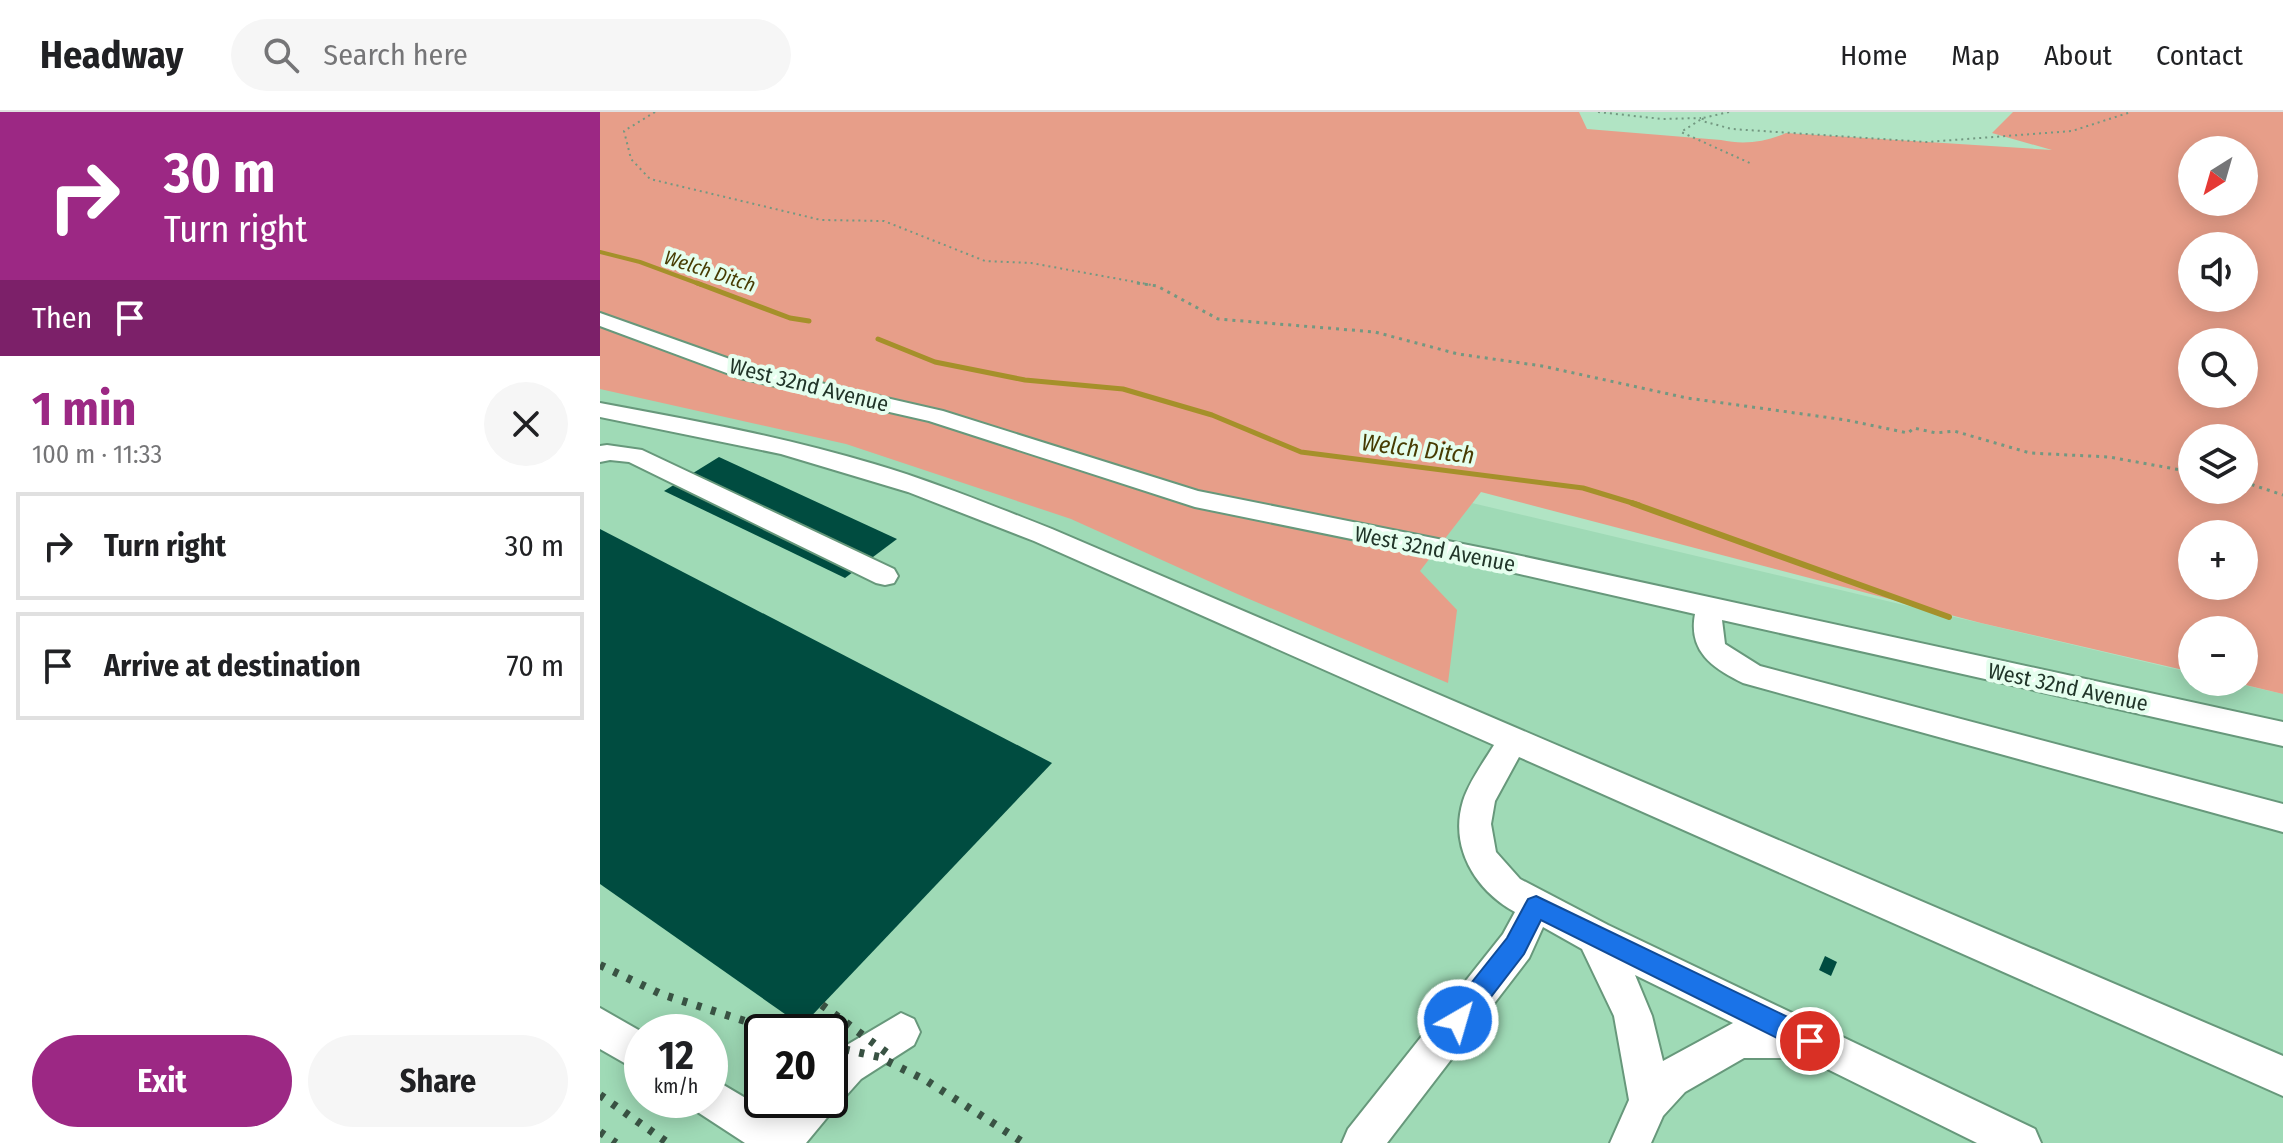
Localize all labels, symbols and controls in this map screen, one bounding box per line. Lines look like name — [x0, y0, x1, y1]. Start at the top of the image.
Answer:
search box — [231, 19, 791, 91]
text: Headway — [40, 32, 183, 78]
icon: search — [259, 33, 303, 77]
text: Search here — [323, 37, 468, 73]
text: Home — [1840, 39, 1907, 72]
text: Map — [1951, 39, 2000, 72]
text: About — [2044, 39, 2112, 72]
text: Contact — [2156, 39, 2243, 72]
north arrow — [2178, 136, 2258, 216]
map controls — [2178, 136, 2258, 696]
text: 30 m — [164, 140, 275, 207]
icon: right — [32, 144, 136, 248]
text: Turn right — [164, 208, 307, 252]
button: sound — [2178, 232, 2258, 312]
water label: Welch Ditch — [661, 245, 759, 297]
icon: arrive — [108, 296, 152, 340]
text: Then — [32, 300, 92, 336]
button: search — [2178, 328, 2258, 408]
street label: West 32nd Avenue — [727, 352, 891, 418]
text: 1 min — [32, 380, 137, 438]
button: close — [484, 382, 568, 466]
button: layers — [2178, 424, 2258, 504]
water label: Welch Ditch — [1360, 428, 1476, 470]
text: 100 m · 11:33 — [32, 439, 162, 470]
street label: West 32nd Avenue — [1352, 520, 1518, 578]
button: + — [2178, 520, 2258, 600]
icon: right — [36, 524, 80, 568]
text: Turn right — [104, 528, 226, 564]
text: 30 m — [505, 528, 564, 564]
button: − — [2178, 616, 2258, 696]
icon: arrive — [36, 644, 80, 688]
text: Arrive at destination — [104, 648, 361, 684]
text: 70 m — [506, 648, 564, 684]
street label: West 32nd Avenue — [1985, 657, 2151, 717]
position arrow — [1416, 978, 1500, 1062]
pin — [1776, 1007, 1844, 1075]
speed limit sign: 20 — [744, 1014, 848, 1118]
icon: arrive — [1788, 1019, 1832, 1063]
text: 12 — [658, 1032, 694, 1080]
button: Exit — [32, 1035, 292, 1127]
button: Share — [308, 1035, 568, 1127]
text: km/h — [654, 1074, 698, 1098]

